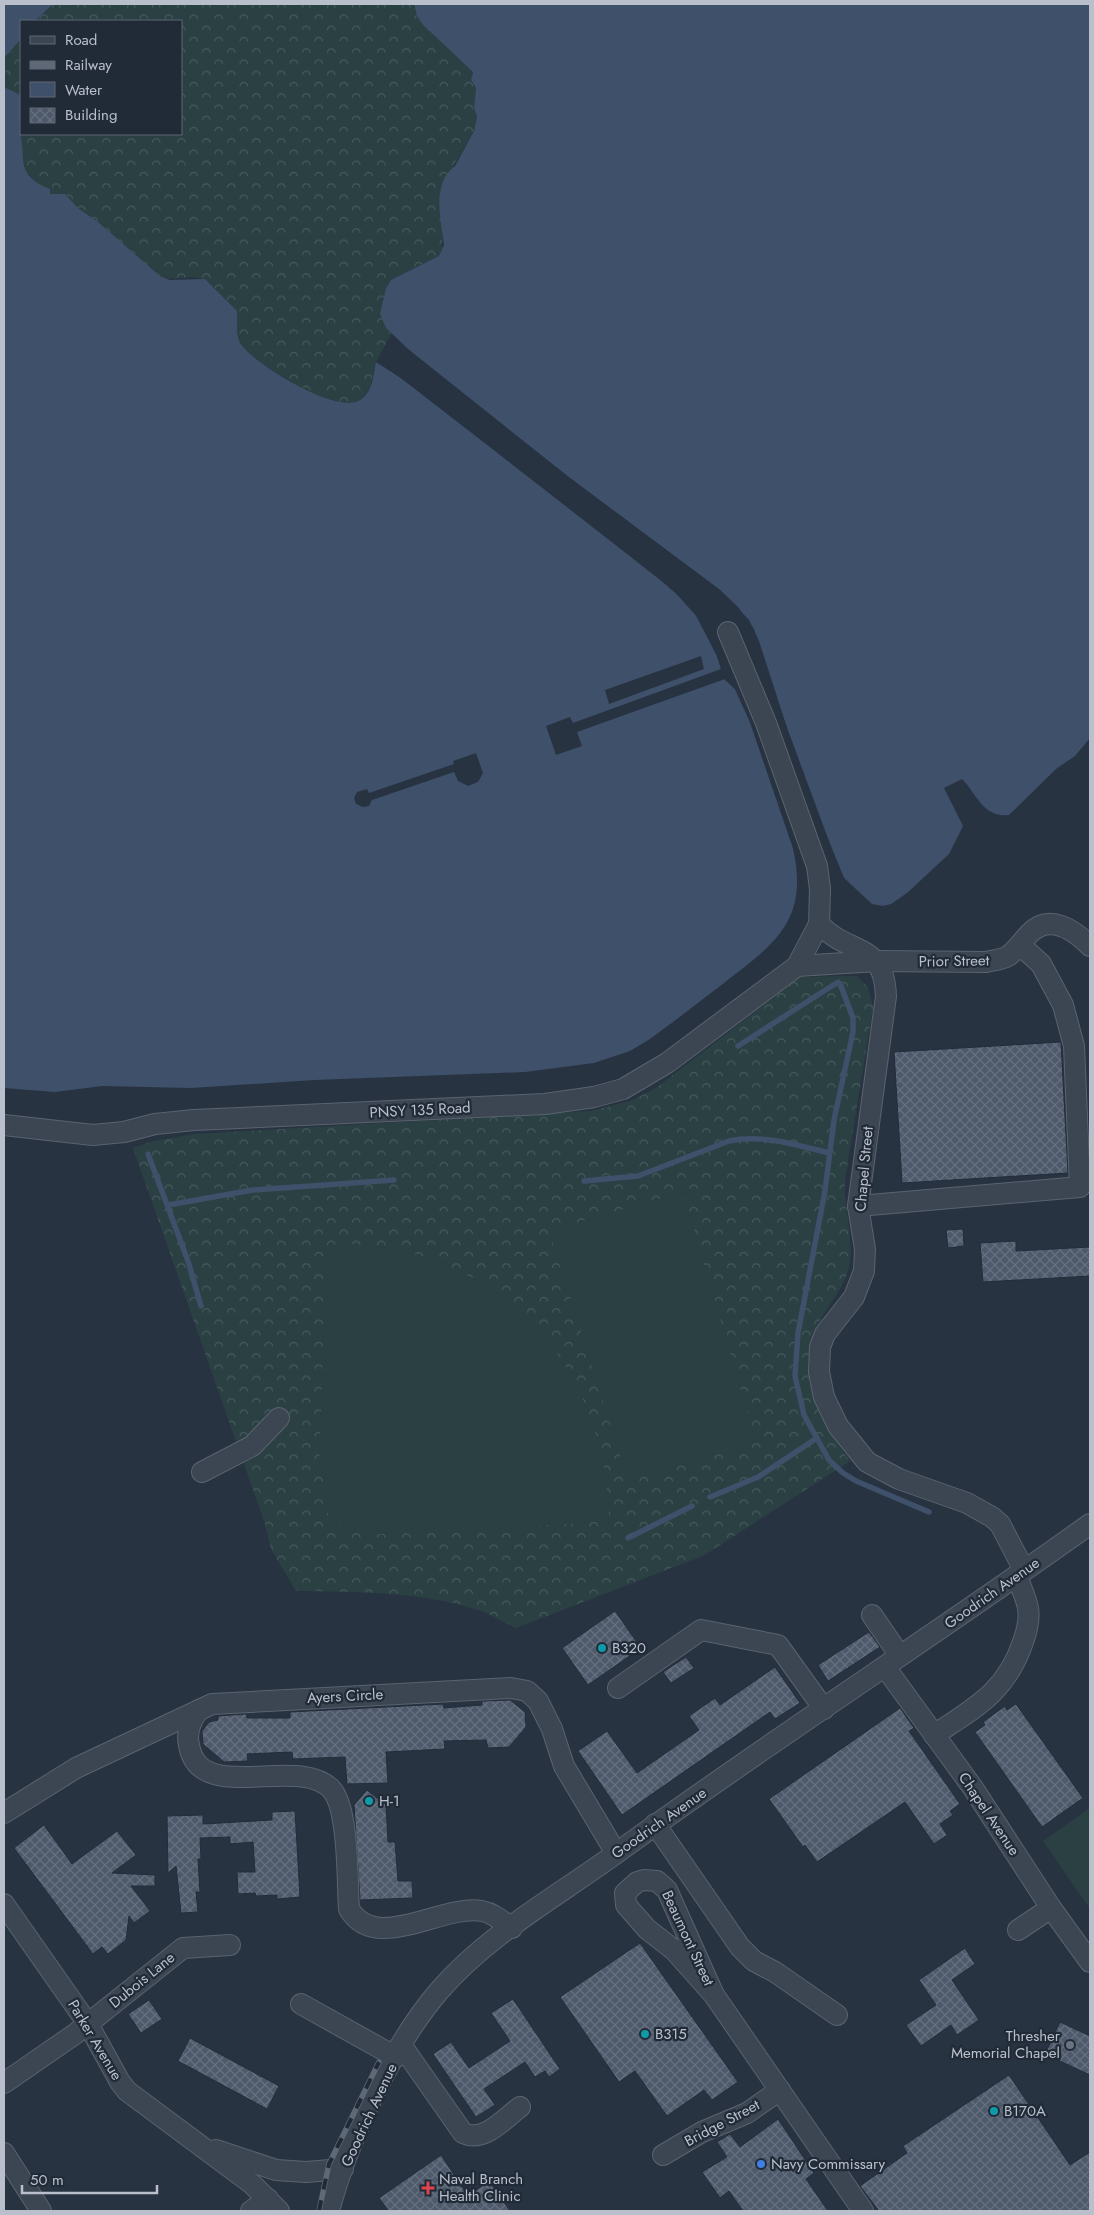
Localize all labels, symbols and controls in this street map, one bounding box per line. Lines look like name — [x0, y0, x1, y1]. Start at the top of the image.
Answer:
legend — [20, 20, 182, 135]
text: Road — [65, 29, 97, 51]
text: Railway — [65, 54, 112, 76]
text: Water — [65, 79, 103, 101]
text: Building — [65, 104, 117, 126]
street label: Prior Street — [919, 949, 990, 973]
street label: PNSY 135 Road — [369, 1096, 471, 1124]
street label: Chapel Street — [849, 1125, 879, 1212]
street label: Goodrich Avenue — [940, 1552, 1044, 1634]
place label: B320 — [612, 1637, 646, 1659]
marker: B320 — [596, 1642, 608, 1654]
street label: Ayers Circle — [306, 1683, 384, 1709]
street label: Chapel Avenue — [953, 1768, 1025, 1860]
street label: Goodrich Avenue — [607, 1782, 711, 1864]
place label: H-1 — [379, 1790, 400, 1812]
marker: H-1 — [363, 1795, 375, 1807]
street label: Beaumont Street — [656, 1887, 720, 1990]
street label: Dubois Lane — [104, 1946, 180, 2013]
street label: Parker Avenue — [62, 1996, 128, 2085]
place label: B315 — [655, 2023, 687, 2045]
place label: Thresher Memorial Chapel — [951, 2025, 1061, 2064]
marker: B315 — [639, 2028, 651, 2040]
marker: Thresher Memorial Chapel — [1064, 2039, 1076, 2051]
street label: Goodrich Avenue — [335, 2059, 403, 2170]
street label: Bridge Street — [680, 2094, 764, 2152]
place label: B170A — [1004, 2100, 1046, 2122]
marker: B170A — [988, 2105, 1000, 2117]
place label: Navy Commissary — [771, 2153, 886, 2175]
marker: Navy Commissary — [755, 2158, 767, 2170]
scale bar — [22, 2162, 158, 2194]
place label: Naval Branch Health Clinic — [439, 2168, 523, 2207]
text: 50 m — [30, 2169, 64, 2191]
marker: Naval Branch Health Clinic — [421, 2181, 435, 2195]

